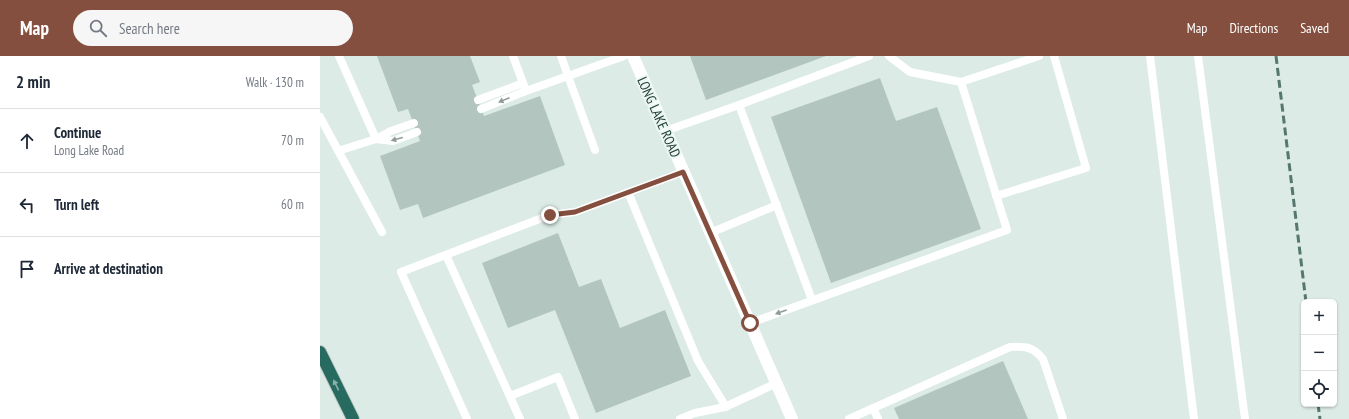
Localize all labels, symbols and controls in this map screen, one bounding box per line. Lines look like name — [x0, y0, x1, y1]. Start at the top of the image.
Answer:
search box — [73, 10, 353, 46]
text: Map — [20, 16, 49, 40]
icon: search — [87, 17, 109, 39]
text: Search here — [119, 19, 180, 38]
text: Map — [1187, 19, 1207, 37]
text: Directions — [1229, 19, 1278, 37]
text: Saved — [1300, 19, 1329, 37]
text: 2 min — [16, 71, 50, 93]
text: Walk · 130 m — [246, 74, 304, 91]
street label: LONG LAKE ROAD — [633, 74, 685, 160]
one-way arrow — [497, 98, 509, 104]
text: Continue — [54, 123, 101, 142]
icon: ahead — [16, 130, 38, 152]
text: 70 m — [281, 132, 304, 149]
one-way arrow — [391, 136, 403, 142]
text: Long Lake Road — [54, 142, 124, 159]
icon: left — [16, 194, 38, 216]
text: Turn left — [54, 195, 99, 214]
text: 60 m — [281, 196, 304, 213]
route end — [541, 206, 559, 224]
icon: arrive — [16, 258, 38, 280]
text: Arrive at destination — [54, 259, 163, 278]
map controls — [1301, 299, 1337, 407]
button: + — [1301, 299, 1337, 335]
one-way arrow — [775, 309, 787, 315]
route start — [741, 314, 759, 332]
button: − — [1301, 335, 1337, 371]
button: locate — [1301, 371, 1337, 407]
one-way arrow — [333, 380, 339, 391]

